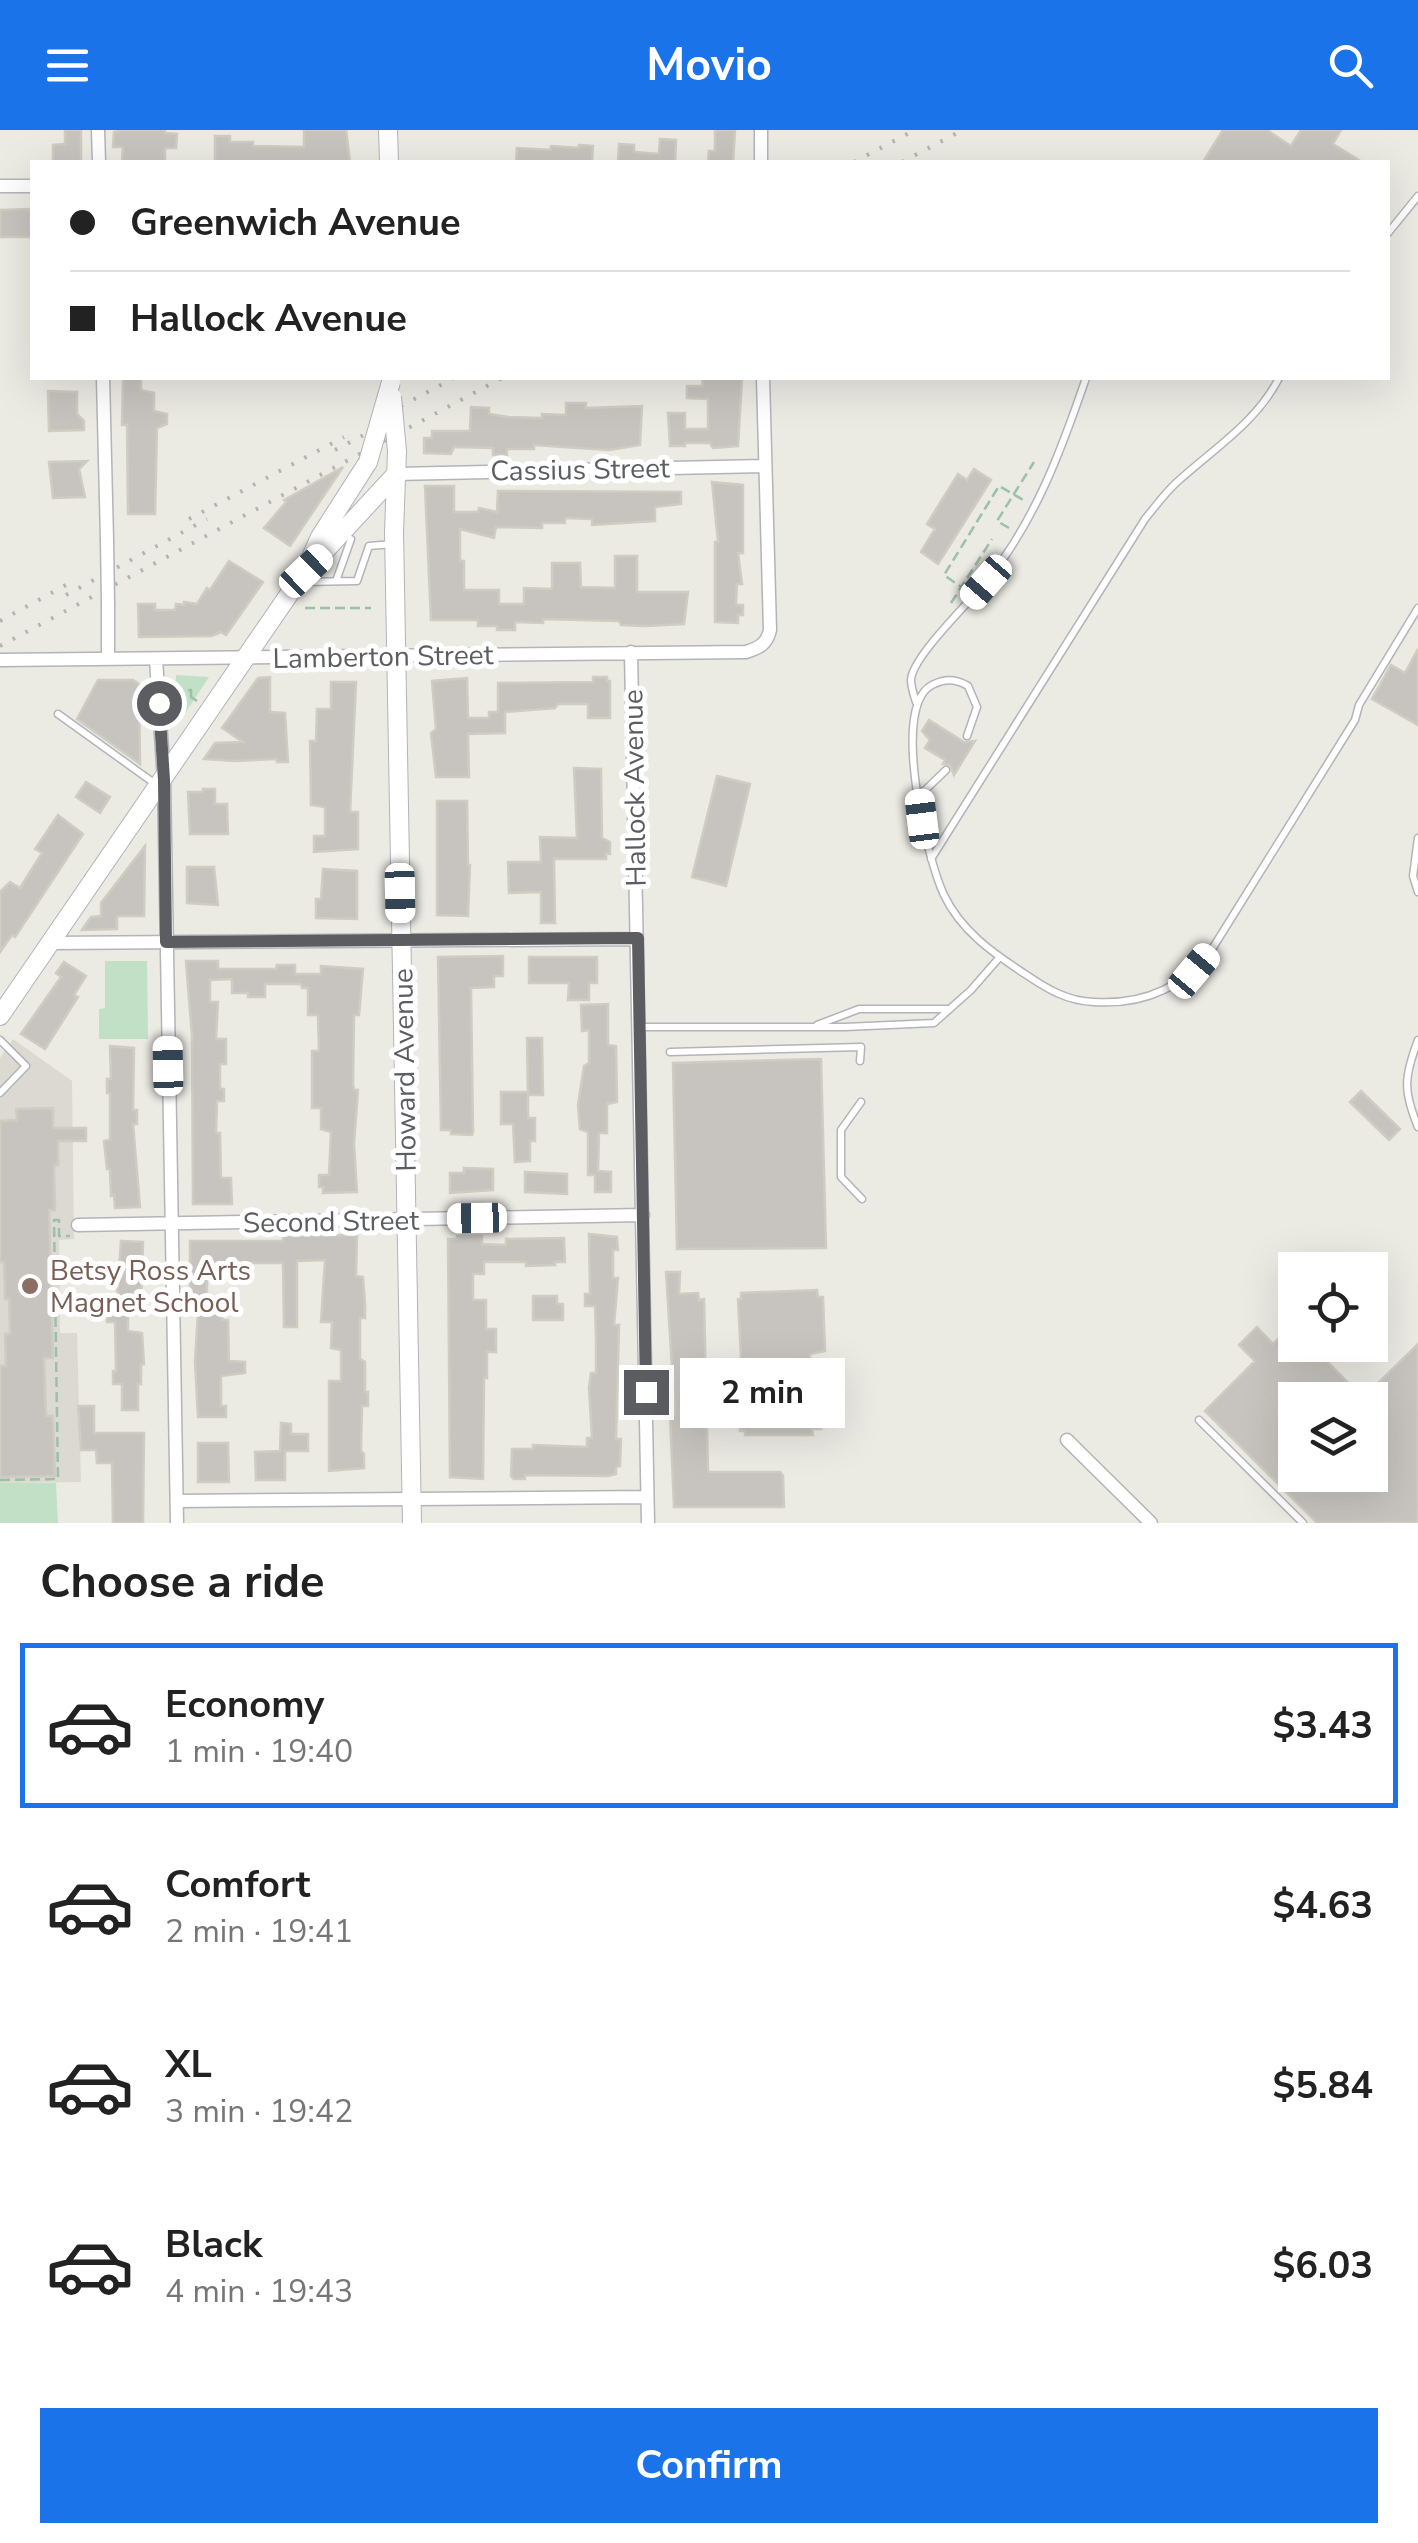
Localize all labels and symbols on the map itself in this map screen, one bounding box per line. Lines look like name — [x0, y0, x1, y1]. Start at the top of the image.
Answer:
street label: Cassius Street — [490, 449, 670, 491]
car — [274, 539, 338, 603]
car — [955, 550, 1017, 614]
street label: Lamberton Street — [272, 636, 494, 678]
route start — [137, 681, 182, 726]
street label: Hallock Avenue — [614, 689, 656, 887]
car — [903, 787, 941, 851]
car — [384, 863, 416, 923]
car — [1163, 938, 1225, 1004]
street label: Howard Avenue — [384, 968, 426, 1172]
car — [152, 1036, 184, 1096]
street label: Second Street — [243, 1201, 420, 1243]
car — [447, 1202, 507, 1234]
place label: Betsy Ross Arts Magnet School — [50, 1252, 251, 1322]
marker: Betsy Ross Arts Magnet School — [19, 1275, 41, 1297]
callout: 2 min — [681, 1357, 846, 1427]
route end — [624, 1370, 669, 1415]

